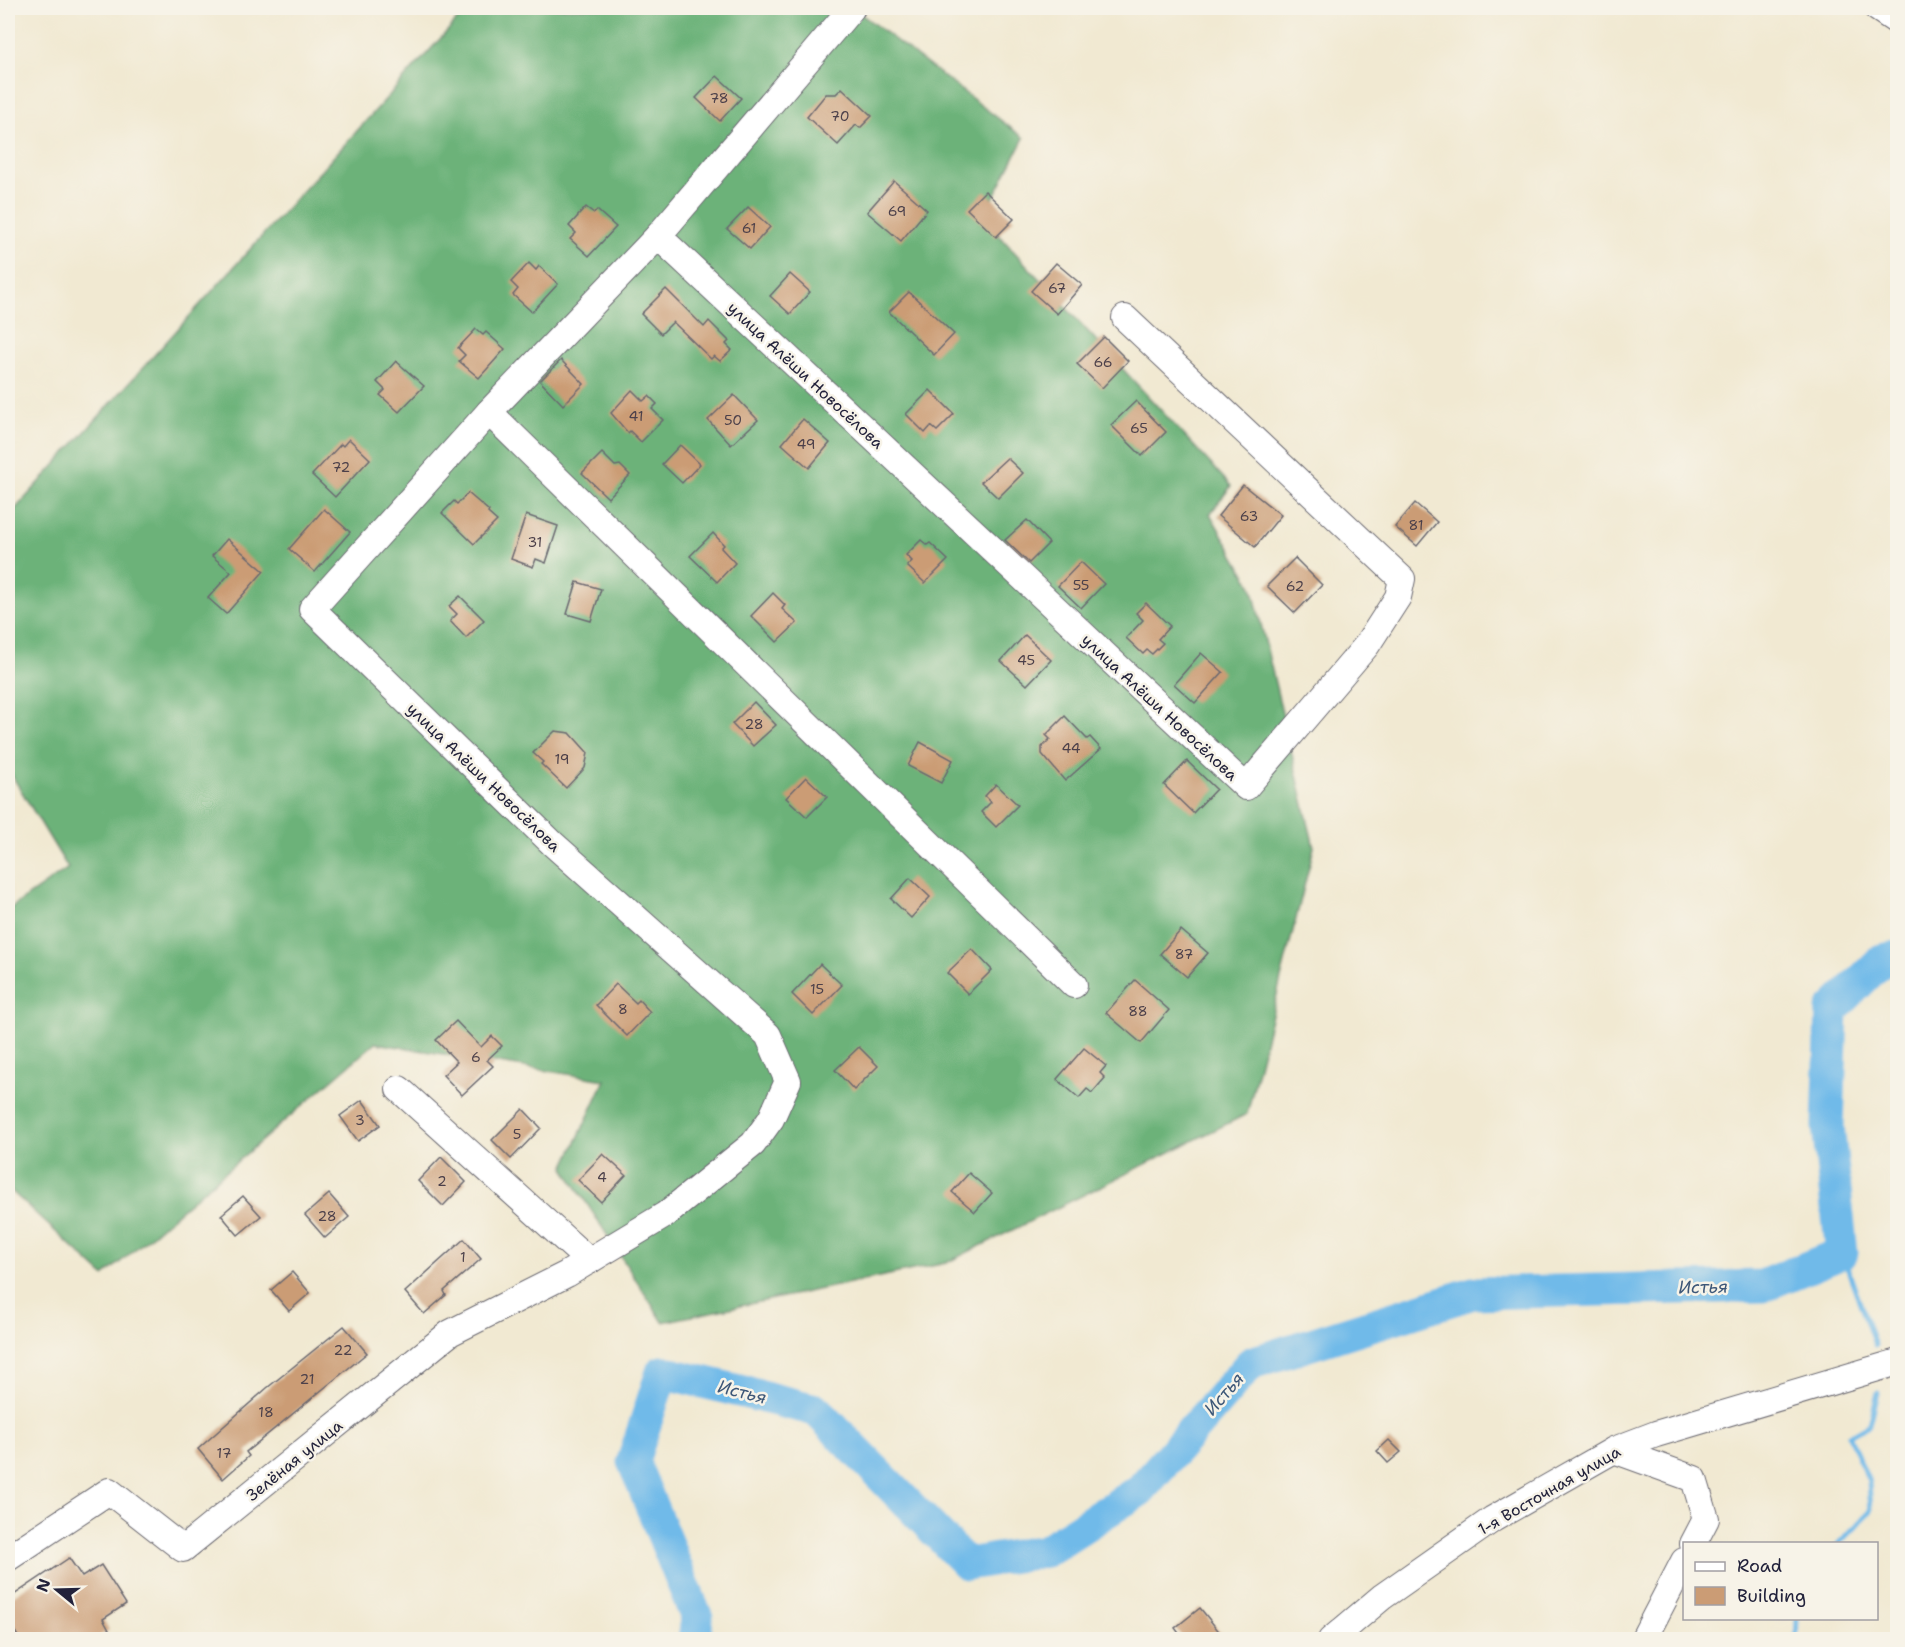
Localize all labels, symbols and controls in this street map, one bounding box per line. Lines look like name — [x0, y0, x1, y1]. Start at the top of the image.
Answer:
house number: 78 — [709, 89, 729, 107]
house number: 70 — [830, 107, 850, 125]
house number: 69 — [888, 202, 906, 220]
house number: 61 — [742, 219, 756, 237]
house number: 67 — [1048, 279, 1066, 297]
street label: улица Алёши Новосёлова — [723, 297, 888, 453]
house number: 66 — [1093, 353, 1113, 371]
house number: 41 — [629, 407, 643, 425]
house number: 50 — [724, 411, 742, 429]
house number: 65 — [1130, 419, 1148, 437]
house number: 49 — [797, 435, 816, 453]
house number: 72 — [332, 458, 350, 476]
house number: 63 — [1240, 507, 1258, 525]
house number: 81 — [1408, 516, 1424, 534]
house number: 31 — [528, 533, 542, 551]
house number: 55 — [1073, 576, 1089, 594]
house number: 62 — [1286, 577, 1304, 595]
street label: улица Алёши Новосёлова — [1077, 629, 1242, 785]
house number: 45 — [1017, 651, 1035, 669]
street label: улица Алёши Новосёлова — [402, 698, 565, 857]
house number: 28 — [744, 715, 764, 733]
house number: 44 — [1061, 739, 1081, 757]
house number: 19 — [554, 750, 570, 768]
house number: 87 — [1175, 945, 1193, 963]
house number: 15 — [810, 980, 824, 998]
house number: 8 — [618, 1000, 628, 1018]
house number: 88 — [1128, 1002, 1148, 1020]
house number: 6 — [471, 1048, 481, 1066]
house number: 3 — [355, 1111, 365, 1129]
house number: 5 — [513, 1125, 521, 1143]
house number: 4 — [597, 1168, 607, 1186]
house number: 2 — [437, 1172, 447, 1190]
house number: 28 — [317, 1207, 337, 1225]
house number: 1 — [460, 1248, 466, 1266]
water label: Истья — [1678, 1275, 1728, 1299]
house number: 22 — [334, 1341, 352, 1359]
water label: Истья — [1199, 1367, 1249, 1421]
house number: 21 — [300, 1370, 314, 1388]
water label: Истья — [715, 1374, 769, 1410]
house number: 18 — [258, 1403, 274, 1421]
street label: Зелёная улица — [242, 1415, 347, 1506]
street label: 1-я Восточная улица — [1474, 1441, 1624, 1540]
house number: 17 — [217, 1444, 231, 1462]
legend — [1683, 1542, 1878, 1620]
text: Road — [1737, 1554, 1782, 1578]
north arrow — [27, 1560, 87, 1620]
text: N — [31, 1576, 55, 1595]
text: Building — [1737, 1584, 1806, 1608]

